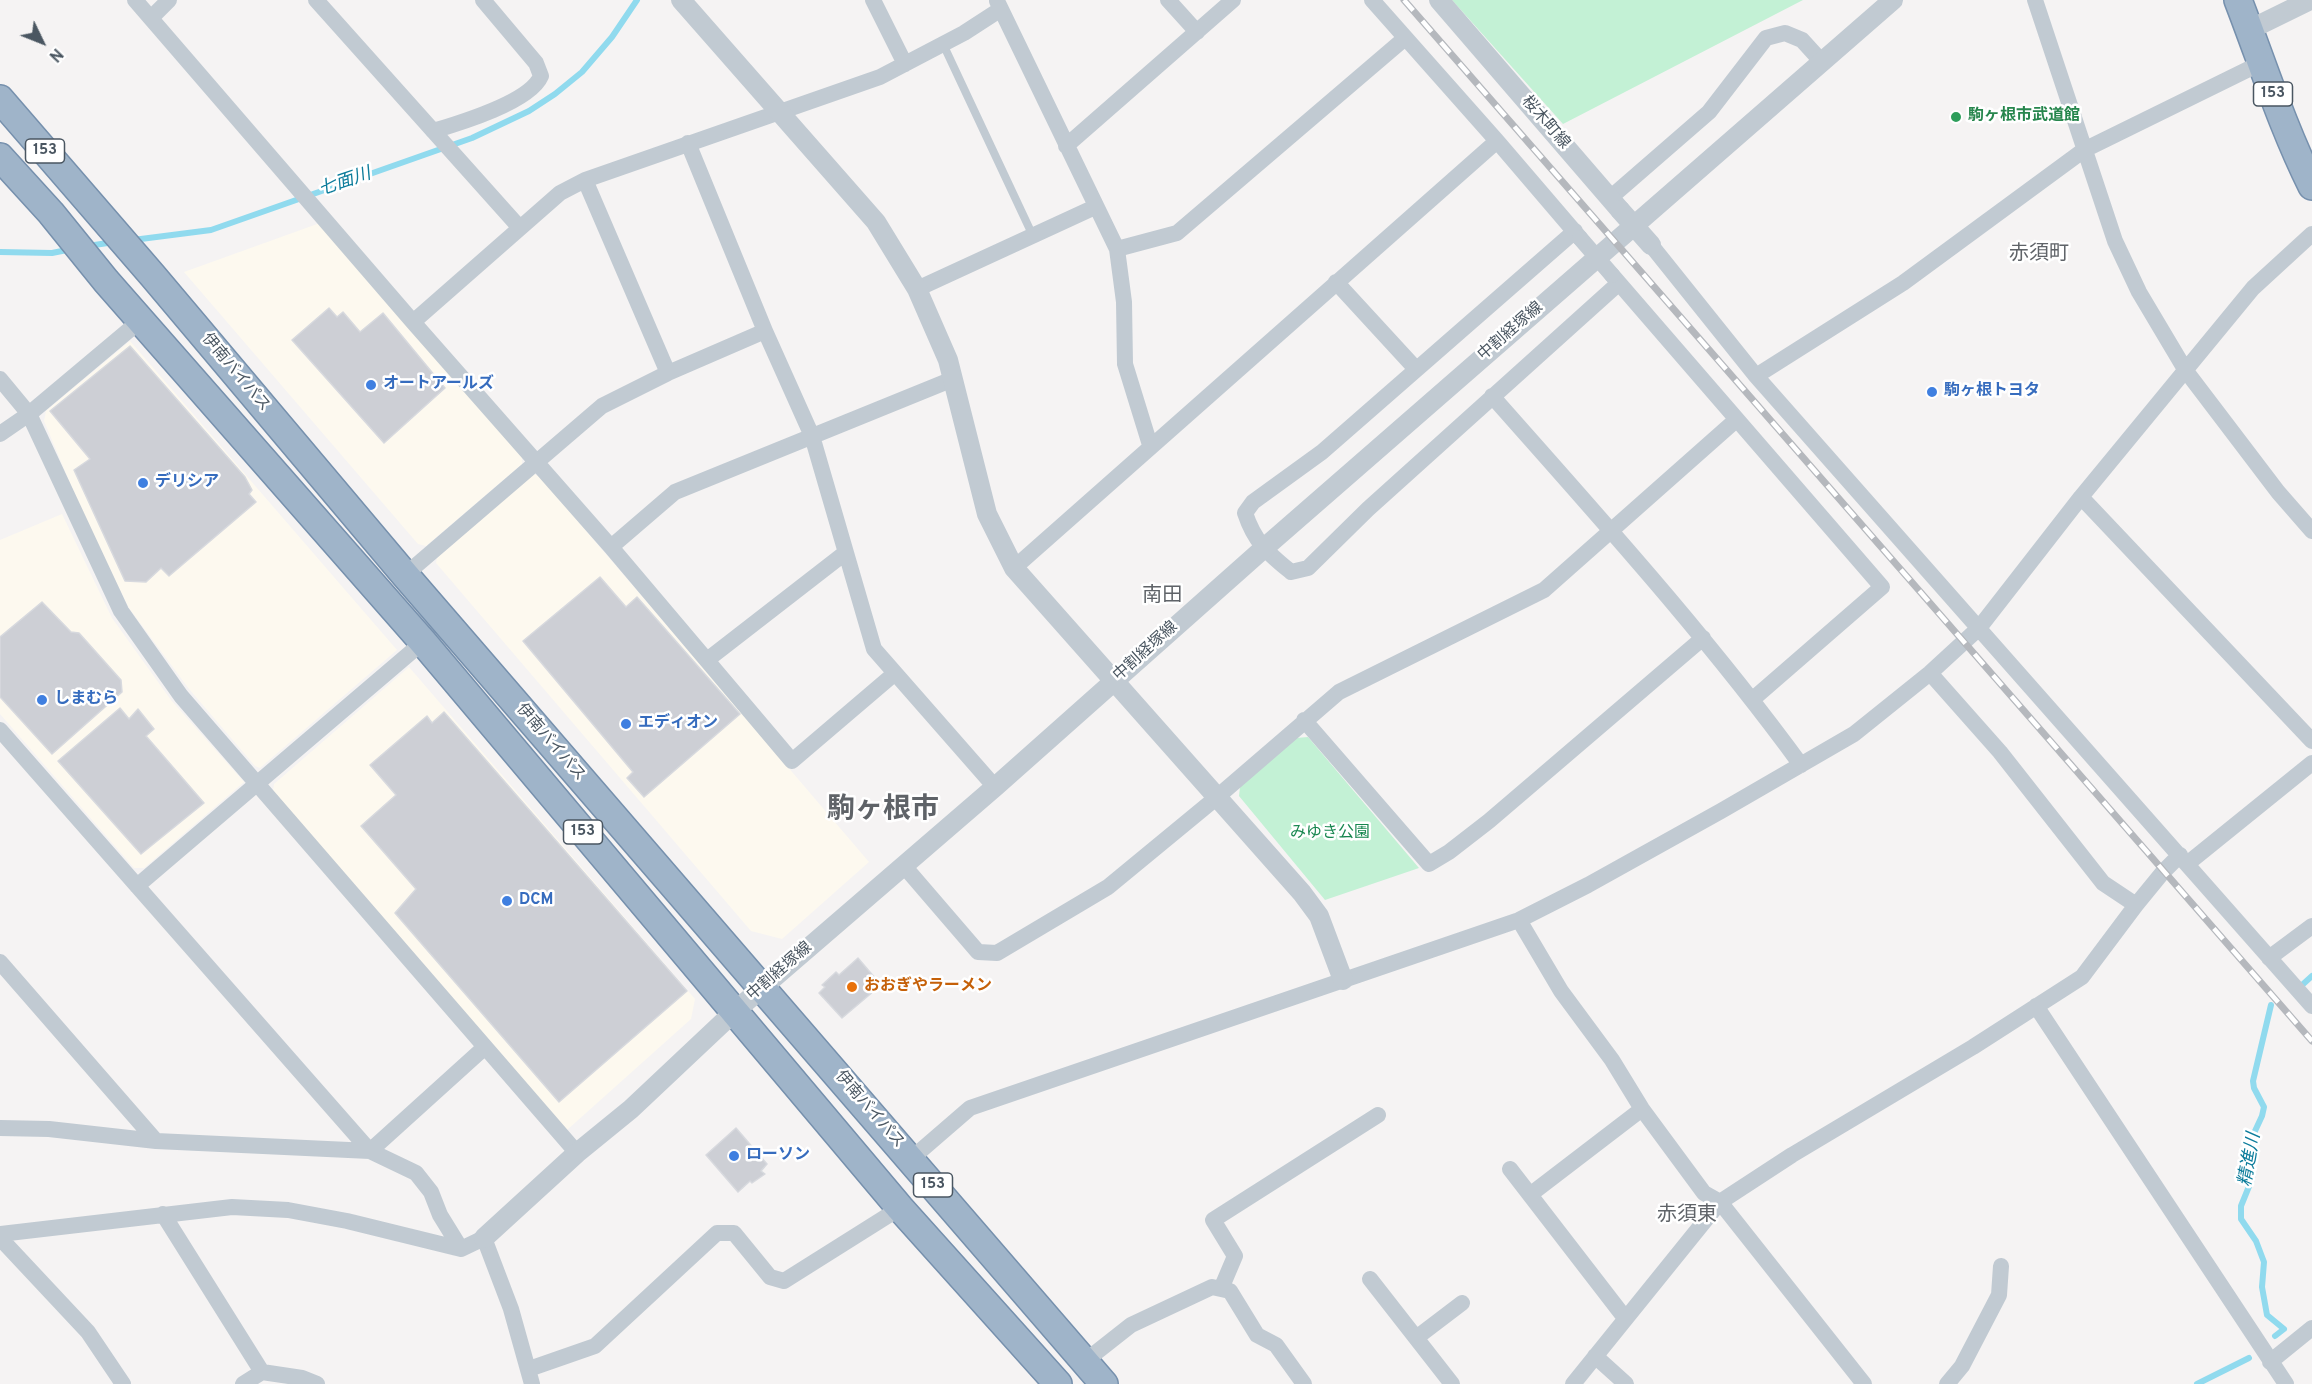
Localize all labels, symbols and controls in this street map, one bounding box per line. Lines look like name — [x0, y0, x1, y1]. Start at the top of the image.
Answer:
north arrow — [12, 12, 72, 72]
text: N — [44, 43, 66, 65]
road number: 153 — [2254, 82, 2292, 106]
street label: 桜木町線 — [1517, 93, 1573, 153]
place label: 駒ヶ根市武道館 — [1968, 107, 2080, 127]
marker: 駒ヶ根市武道館 — [1949, 110, 1963, 124]
road number: 153 — [26, 139, 64, 163]
water label: 七面川 — [316, 164, 374, 202]
district label: 赤須町 — [2009, 243, 2069, 267]
street label: 中割経塚線 — [1475, 299, 1547, 365]
street label: 伊南バイパス — [197, 330, 273, 416]
place label: オートアールズ — [383, 375, 494, 395]
marker: オートアールズ — [364, 378, 378, 392]
place label: 駒ヶ根トヨタ — [1944, 382, 2040, 402]
marker: 駒ヶ根トヨタ — [1925, 385, 1939, 399]
place label: デリシア — [155, 473, 219, 493]
marker: デリシア — [136, 476, 150, 490]
district label: 南田 — [1142, 585, 1182, 609]
street label: 中割経塚線 — [1110, 618, 1182, 686]
place label: しまむら — [54, 690, 118, 710]
marker: しまむら — [35, 693, 49, 707]
street label: 伊南バイパス — [511, 700, 589, 786]
place label: エディオン — [638, 714, 718, 734]
marker: エディオン — [619, 717, 633, 731]
district label: 駒ヶ根市 — [827, 794, 939, 828]
road number: 153 — [564, 820, 602, 844]
park label: みゆき公園 — [1290, 824, 1370, 844]
place label: DCM — [519, 891, 553, 911]
marker: DCM — [500, 894, 514, 908]
street label: 中割経塚線 — [744, 939, 816, 1005]
place label: おおぎやラーメン — [864, 977, 992, 997]
marker: おおぎやラーメン — [845, 980, 859, 994]
street label: 伊南バイパス — [830, 1067, 908, 1153]
water label: 精進川 — [2236, 1132, 2266, 1188]
place label: ローソン — [746, 1146, 810, 1166]
marker: ローソン — [727, 1149, 741, 1163]
road number: 153 — [914, 1173, 952, 1197]
district label: 赤須東 — [1657, 1204, 1717, 1228]

